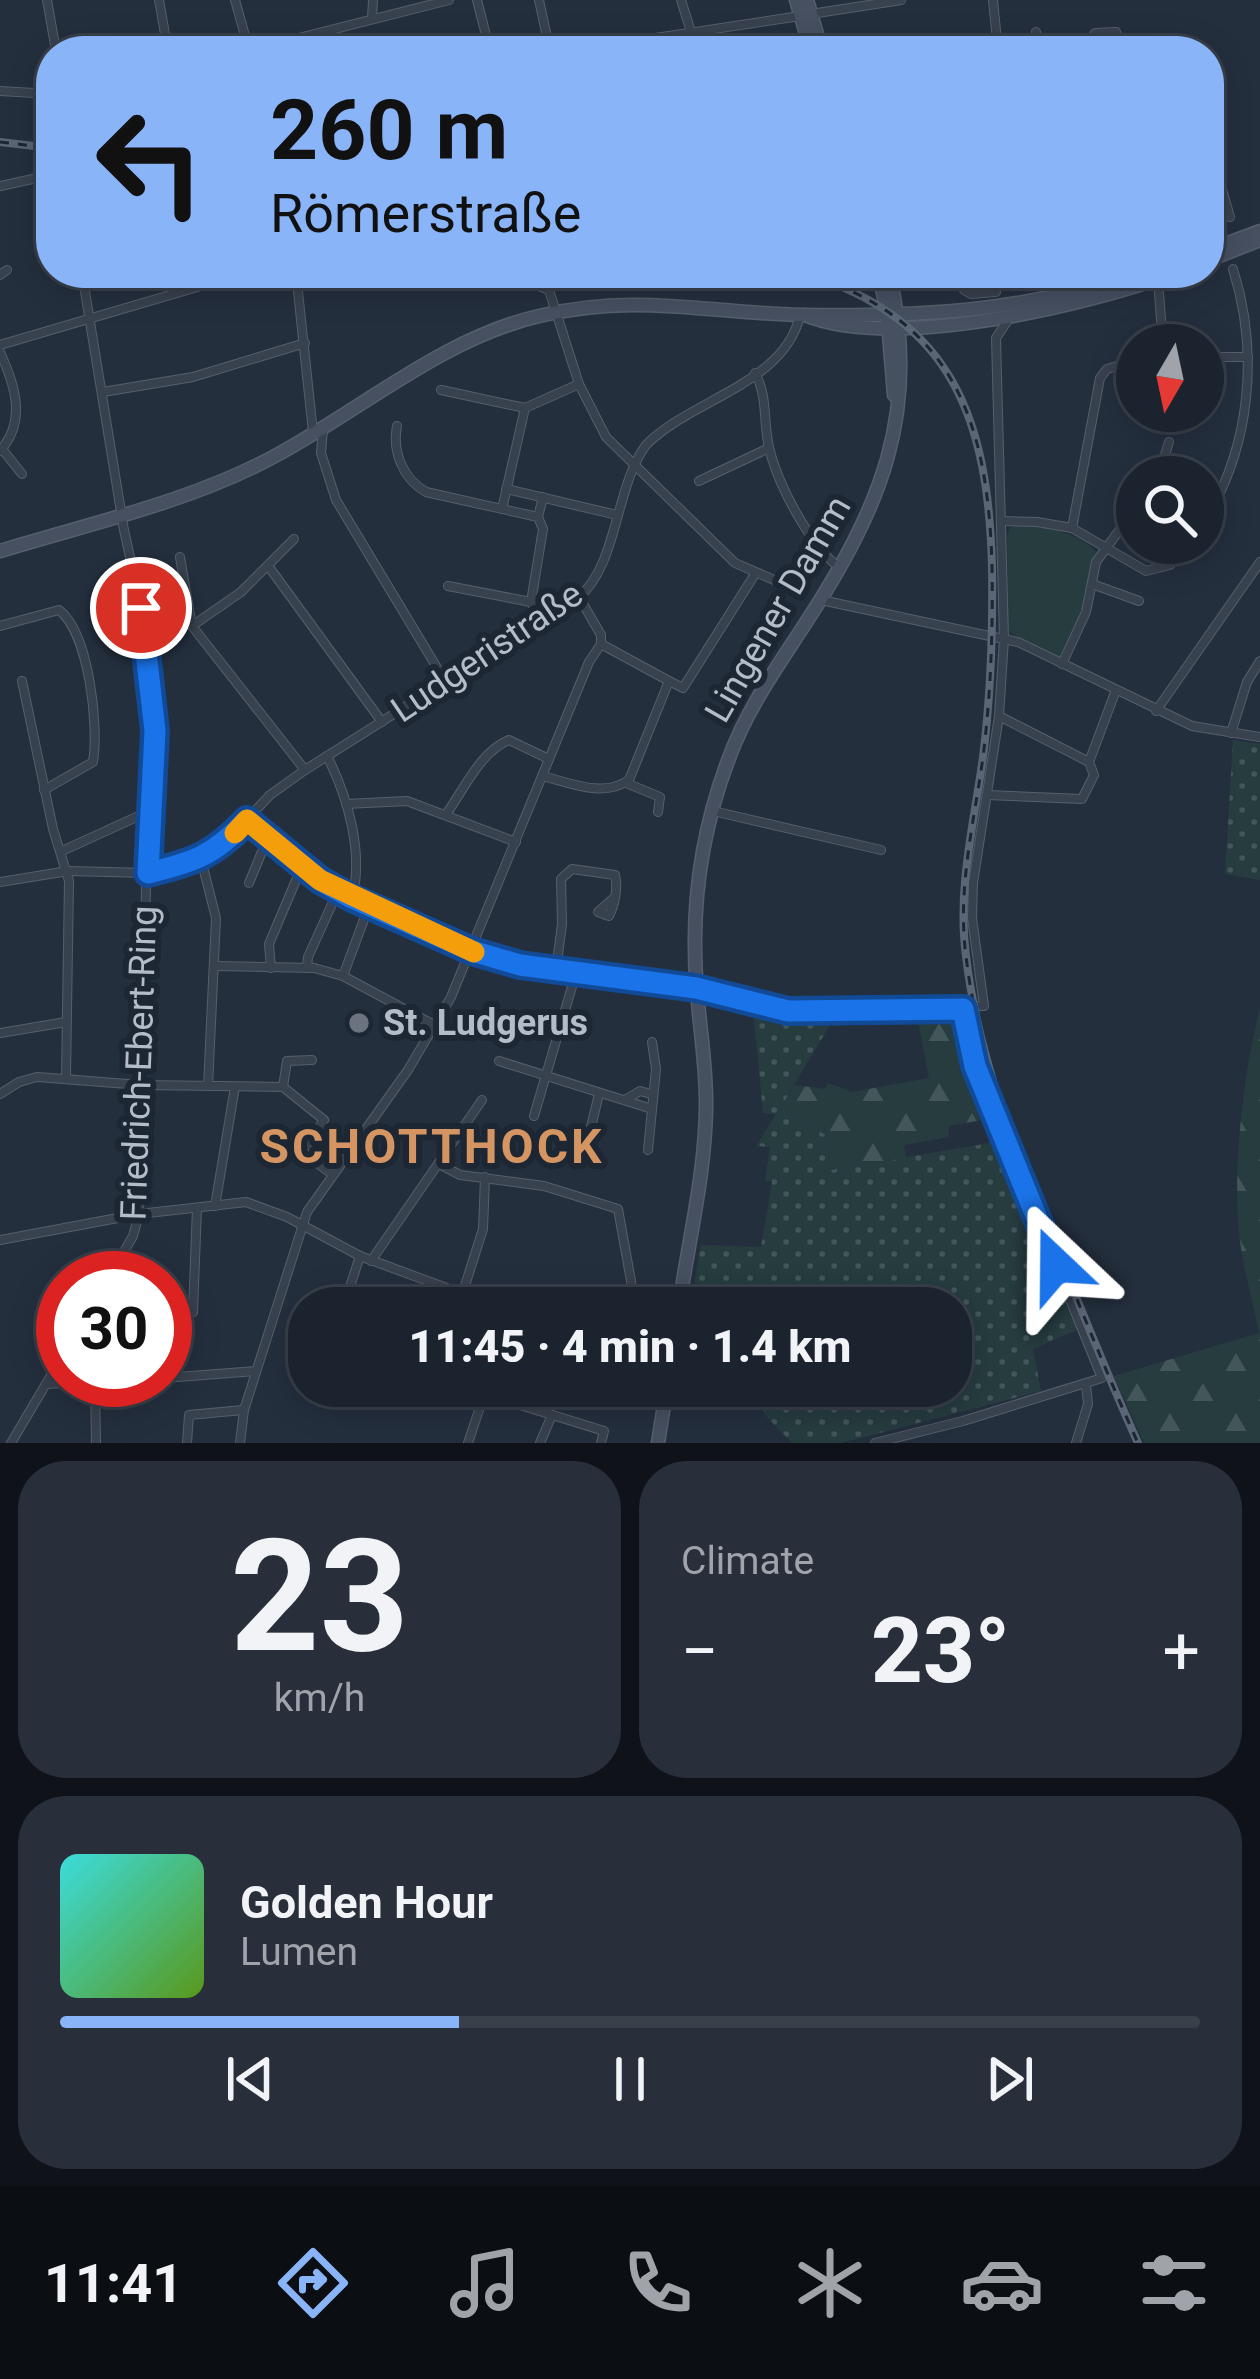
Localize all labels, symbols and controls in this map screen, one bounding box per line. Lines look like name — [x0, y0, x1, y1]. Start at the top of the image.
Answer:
text: 260 m — [270, 81, 508, 180]
icon: left — [72, 84, 228, 240]
text: Römerstraße — [270, 182, 581, 245]
north arrow — [1116, 324, 1224, 432]
map controls — [1116, 324, 1224, 564]
button: search — [1116, 456, 1224, 564]
street label: Lingener Damm — [696, 489, 860, 729]
pin — [90, 557, 192, 659]
street label: Ludgeristraße — [384, 573, 590, 731]
icon: arrive — [108, 575, 174, 641]
street label: Friedrich-Ebert-Ring — [113, 905, 165, 1221]
place label: St. Ludgerus — [383, 1002, 588, 1044]
marker: St. Ludgerus — [346, 1010, 372, 1036]
district label: SCHOTTHOCK — [259, 1118, 605, 1175]
position arrow — [993, 1202, 1119, 1328]
speed limit sign: 30 — [36, 1251, 192, 1407]
text: 11:45 · 4 min · 1.4 km — [409, 1320, 851, 1373]
text: 23 — [230, 1505, 409, 1688]
text: Climate — [681, 1538, 814, 1584]
text: 23° — [871, 1599, 1010, 1704]
text: − — [681, 1613, 719, 1690]
text: + — [1163, 1613, 1200, 1690]
text: km/h — [274, 1675, 365, 1721]
text: Golden Hour — [240, 1876, 493, 1929]
text: Lumen — [240, 1929, 358, 1975]
icon: previous — [217, 2046, 283, 2112]
icon: pause — [597, 2046, 663, 2112]
icon: next — [977, 2046, 1043, 2112]
icon: directions — [271, 2241, 355, 2325]
icon: music — [443, 2241, 527, 2325]
icon: phone — [616, 2241, 700, 2325]
icon: climate — [788, 2241, 872, 2325]
icon: car — [960, 2241, 1044, 2325]
icon: filters — [1132, 2241, 1216, 2325]
text: 11:41 — [44, 2252, 183, 2315]

